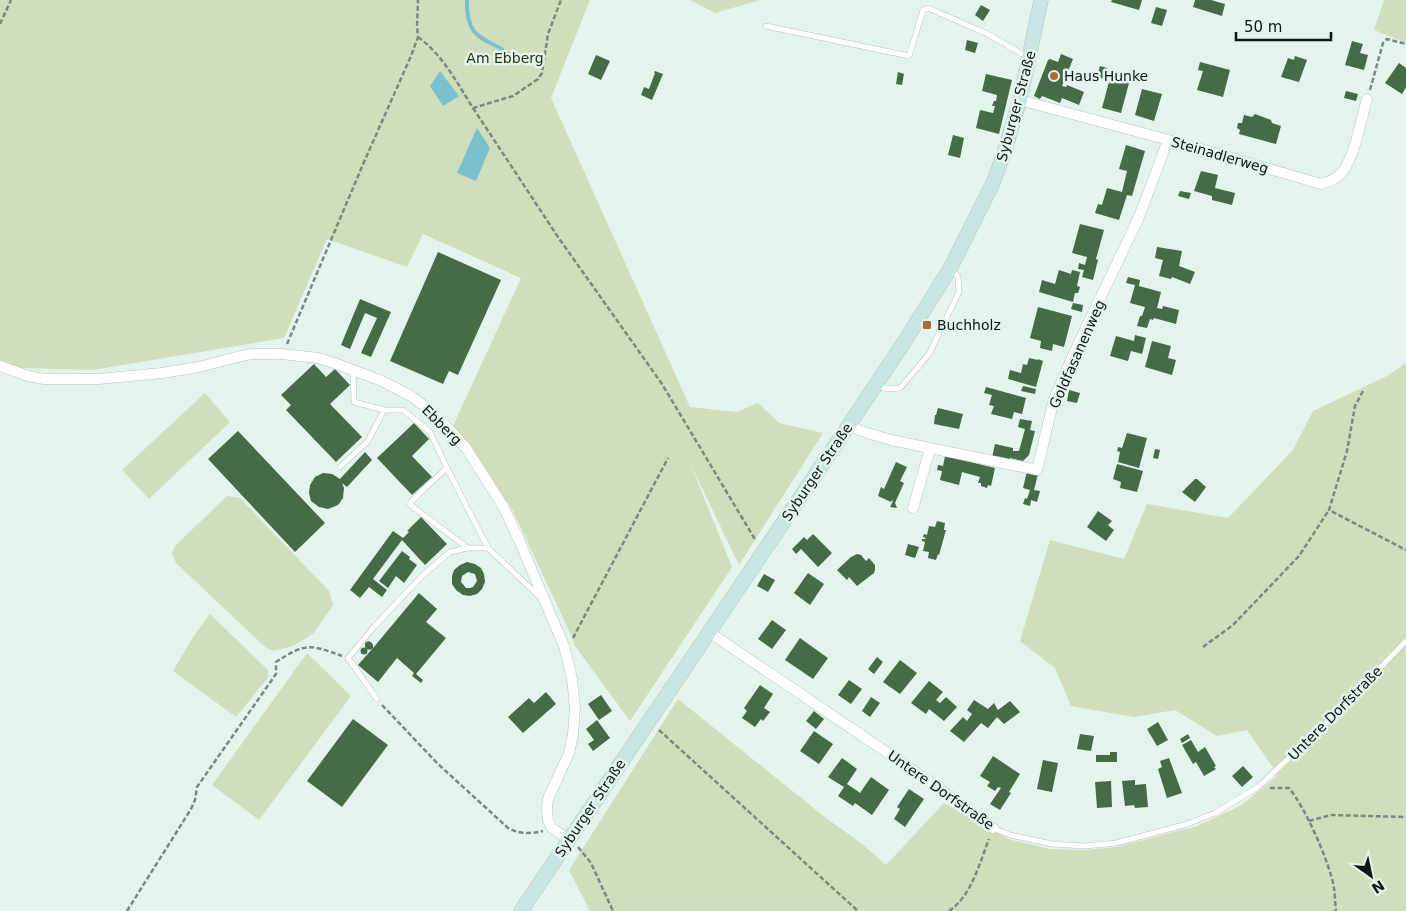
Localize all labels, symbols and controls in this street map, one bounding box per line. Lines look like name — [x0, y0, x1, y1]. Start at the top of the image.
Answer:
scale bar — [1236, 10, 1331, 42]
text: 50 m — [1244, 18, 1282, 36]
street label: Syburger Straße — [993, 49, 1039, 163]
park label: Am Ebberg — [466, 50, 544, 66]
place label: Haus Hunke — [1064, 68, 1148, 84]
marker: Haus Hunke — [1048, 70, 1060, 82]
street label: Steinadlerweg — [1170, 133, 1270, 177]
street label: Goldfasanenweg — [1046, 297, 1108, 411]
place label: Buchholz — [937, 317, 1001, 333]
marker: Buchholz — [921, 319, 933, 331]
street label: Ebberg — [419, 402, 465, 448]
street label: Syburger Straße — [778, 420, 856, 524]
street label: Untere Dorfstraße — [1285, 663, 1385, 763]
street label: Untere Dorfstraße — [885, 747, 997, 833]
street label: Syburger Straße — [551, 756, 629, 860]
north arrow — [1346, 851, 1396, 901]
text: N — [1369, 877, 1387, 897]

